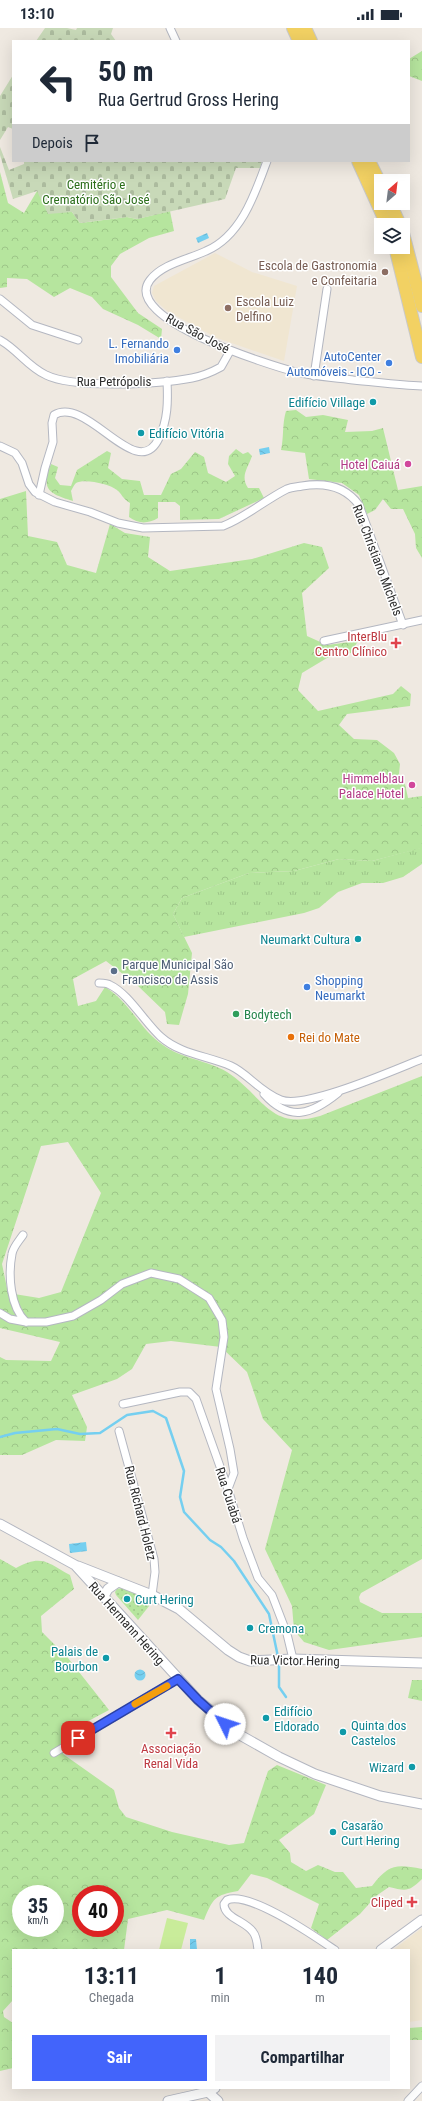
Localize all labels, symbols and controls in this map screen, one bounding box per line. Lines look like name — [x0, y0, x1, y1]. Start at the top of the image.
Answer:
text: 13:10 — [20, 5, 54, 23]
text: 50 m — [98, 55, 154, 88]
icon: left — [32, 56, 84, 108]
text: Rua Gertrud Gross Hering — [98, 89, 279, 110]
icon: arrive — [81, 132, 103, 154]
text: Depois — [32, 134, 73, 152]
north arrow — [374, 174, 410, 210]
map controls — [374, 174, 410, 254]
park label: Cemitério e Crematório São José — [42, 177, 150, 207]
button: layers — [374, 218, 410, 254]
place label: Escola de Gastronomia e Confeitaria — [258, 258, 377, 288]
marker: Escola de Gastronomia e Confeitaria — [380, 267, 390, 277]
place label: Escola Luiz Delfino — [236, 294, 294, 324]
marker: Escola Luiz Delfino — [223, 303, 233, 313]
street label: Rua São José — [163, 310, 232, 356]
place label: L. Fernando Imobiliária — [108, 336, 169, 366]
marker: L. Fernando Imobiliária — [172, 345, 182, 355]
place label: AutoCenter Automóveis - ICO - — [287, 349, 381, 379]
marker: AutoCenter Automóveis - ICO - — [384, 358, 394, 368]
street label: Rua Petrópolis — [77, 374, 151, 389]
place label: Edifício Village — [289, 395, 365, 410]
marker: Edifício Village — [368, 397, 378, 407]
place label: Edifício Vitória — [149, 426, 224, 441]
marker: Edifício Vitória — [136, 428, 146, 438]
place label: Hotel Caiuá — [340, 457, 400, 472]
marker: Hotel Caiuá — [403, 459, 413, 469]
street label: Rua Christiano Michels — [349, 502, 406, 618]
place label: InterBlu Centro Clínico — [315, 629, 387, 659]
marker: InterBlu Centro Clínico — [390, 637, 402, 649]
place label: Himmelblau Palace Hotel — [339, 771, 404, 801]
marker: Himmelblau Palace Hotel — [407, 780, 417, 790]
place label: Neumarkt Cultura — [260, 932, 350, 947]
marker: Neumarkt Cultura — [353, 934, 363, 944]
place label: Parque Municipal São Francisco de Assis — [122, 957, 234, 987]
marker: Parque Municipal São Francisco de Assis — [109, 966, 119, 976]
place label: Shopping Neumarkt — [315, 973, 365, 1003]
marker: Shopping Neumarkt — [302, 982, 312, 992]
place label: Bodytech — [244, 1007, 292, 1022]
marker: Bodytech — [231, 1009, 241, 1019]
place label: Rei do Mate — [299, 1030, 360, 1045]
marker: Rei do Mate — [286, 1032, 296, 1042]
street label: Rua Richard Holetz — [121, 1464, 160, 1562]
street label: Rua Cuiabá — [212, 1465, 245, 1525]
street label: Rua Hermann Hering — [86, 1579, 168, 1668]
place label: Curt Hering — [135, 1592, 194, 1607]
marker: Curt Hering — [122, 1594, 132, 1604]
place label: Cremona — [258, 1621, 304, 1636]
marker: Cremona — [245, 1623, 255, 1633]
place label: Palais de Bourbon — [51, 1644, 98, 1674]
street label: Rua Victor Hering — [250, 1652, 340, 1669]
marker: Palais de Bourbon — [101, 1653, 111, 1663]
position arrow — [204, 1703, 246, 1745]
place label: Edifício Eldorado — [274, 1704, 319, 1734]
marker: Edifício Eldorado — [261, 1713, 271, 1723]
place label: Quinta dos Castelos — [351, 1718, 406, 1748]
pin — [61, 1721, 95, 1755]
icon: arrive — [67, 1727, 89, 1749]
marker: Associação Renal Vida — [165, 1727, 177, 1739]
marker: Quinta dos Castelos — [338, 1727, 348, 1737]
place label: Associação Renal Vida — [141, 1741, 201, 1771]
place label: Wizard — [369, 1760, 404, 1775]
marker: Wizard — [407, 1762, 417, 1772]
place label: Casarão Curt Hering — [341, 1818, 400, 1848]
marker: Casarão Curt Hering — [328, 1827, 338, 1837]
speed limit sign: 40 — [72, 1885, 124, 1937]
text: 35 — [28, 1894, 48, 1918]
place label: Cliped — [371, 1895, 403, 1910]
marker: Cliped — [406, 1896, 418, 1908]
text: km/h — [28, 1915, 48, 1926]
text: 13:11 — [84, 1962, 139, 1990]
text: 1 — [214, 1962, 226, 1990]
text: 140 — [302, 1962, 338, 1990]
text: Chegada — [89, 1990, 134, 2005]
text: min — [211, 1990, 230, 2005]
text: m — [315, 1990, 325, 2005]
button: Sair — [32, 2035, 207, 2081]
button: Compartilhar — [215, 2035, 390, 2081]

